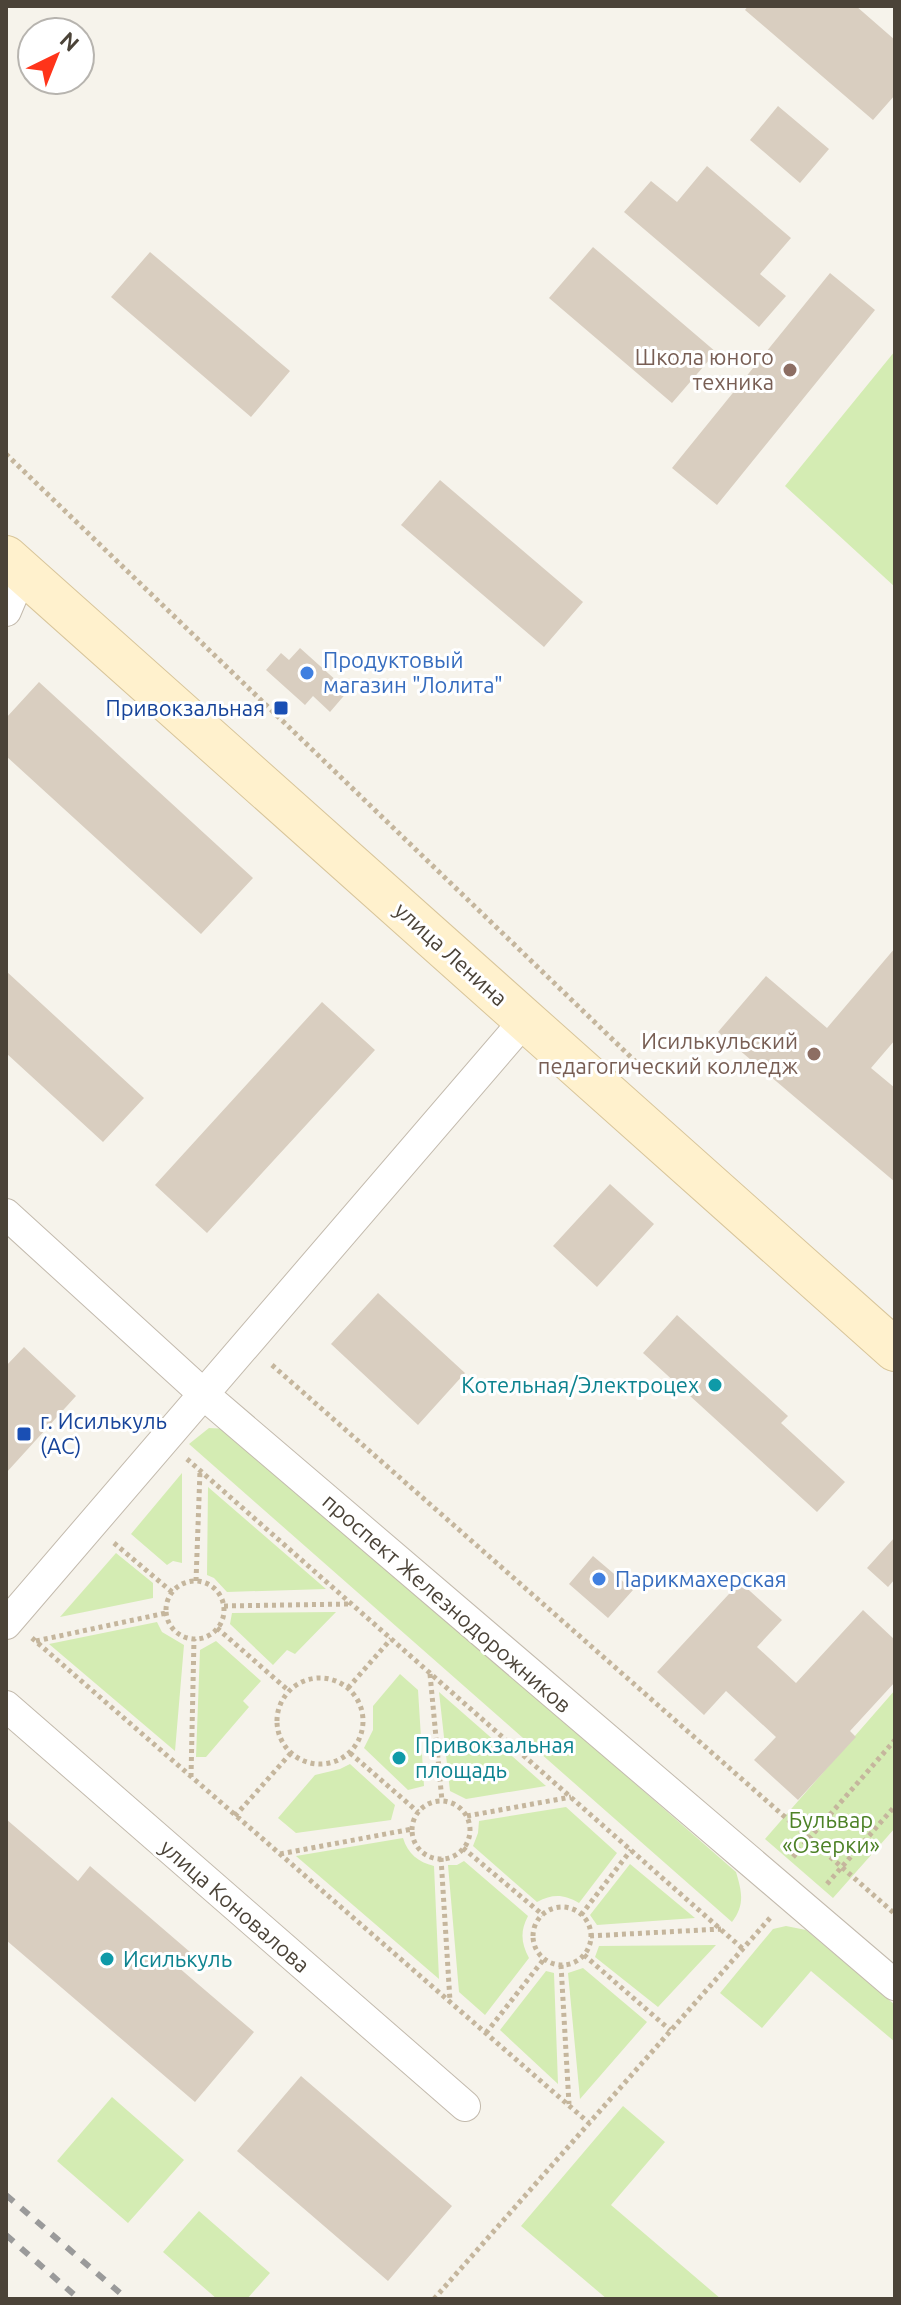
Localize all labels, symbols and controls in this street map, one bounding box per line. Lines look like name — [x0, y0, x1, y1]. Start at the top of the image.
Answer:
north arrow — [16, 16, 96, 96]
text: N — [55, 26, 85, 56]
place label: Школа юного техника — [635, 344, 774, 394]
marker: Школа юного техника — [781, 361, 799, 379]
place label: Продуктовый магазин "Лолита" — [323, 647, 503, 697]
marker: Продуктовый магазин "Лолита" — [298, 664, 316, 682]
place label: Привокзальная — [105, 695, 265, 720]
marker: Привокзальная — [272, 699, 290, 717]
street label: улица Ленина — [390, 897, 513, 1011]
place label: Исилькульский педагогический колледж — [538, 1028, 798, 1078]
marker: Исилькульский педагогический колледж — [805, 1045, 823, 1063]
place label: Котельная/Электроцех — [461, 1372, 699, 1397]
marker: Котельная/Электроцех — [706, 1376, 724, 1394]
place label: г. Исилькуль (АС) — [40, 1408, 167, 1459]
marker: г. Исилькуль (АС) — [15, 1425, 33, 1443]
street label: проспект Железнодорожников — [318, 1488, 577, 1717]
place label: Парикмахерская — [615, 1566, 787, 1591]
marker: Парикмахерская — [590, 1570, 608, 1588]
place label: Привокзальная площадь — [415, 1732, 575, 1782]
marker: Привокзальная площадь — [390, 1749, 408, 1767]
park label: Бульвар «Озерки» — [782, 1807, 880, 1857]
street label: улица Коновалова — [156, 1834, 315, 1977]
place label: Исилькуль — [123, 1946, 232, 1971]
marker: Исилькуль — [98, 1950, 116, 1968]

